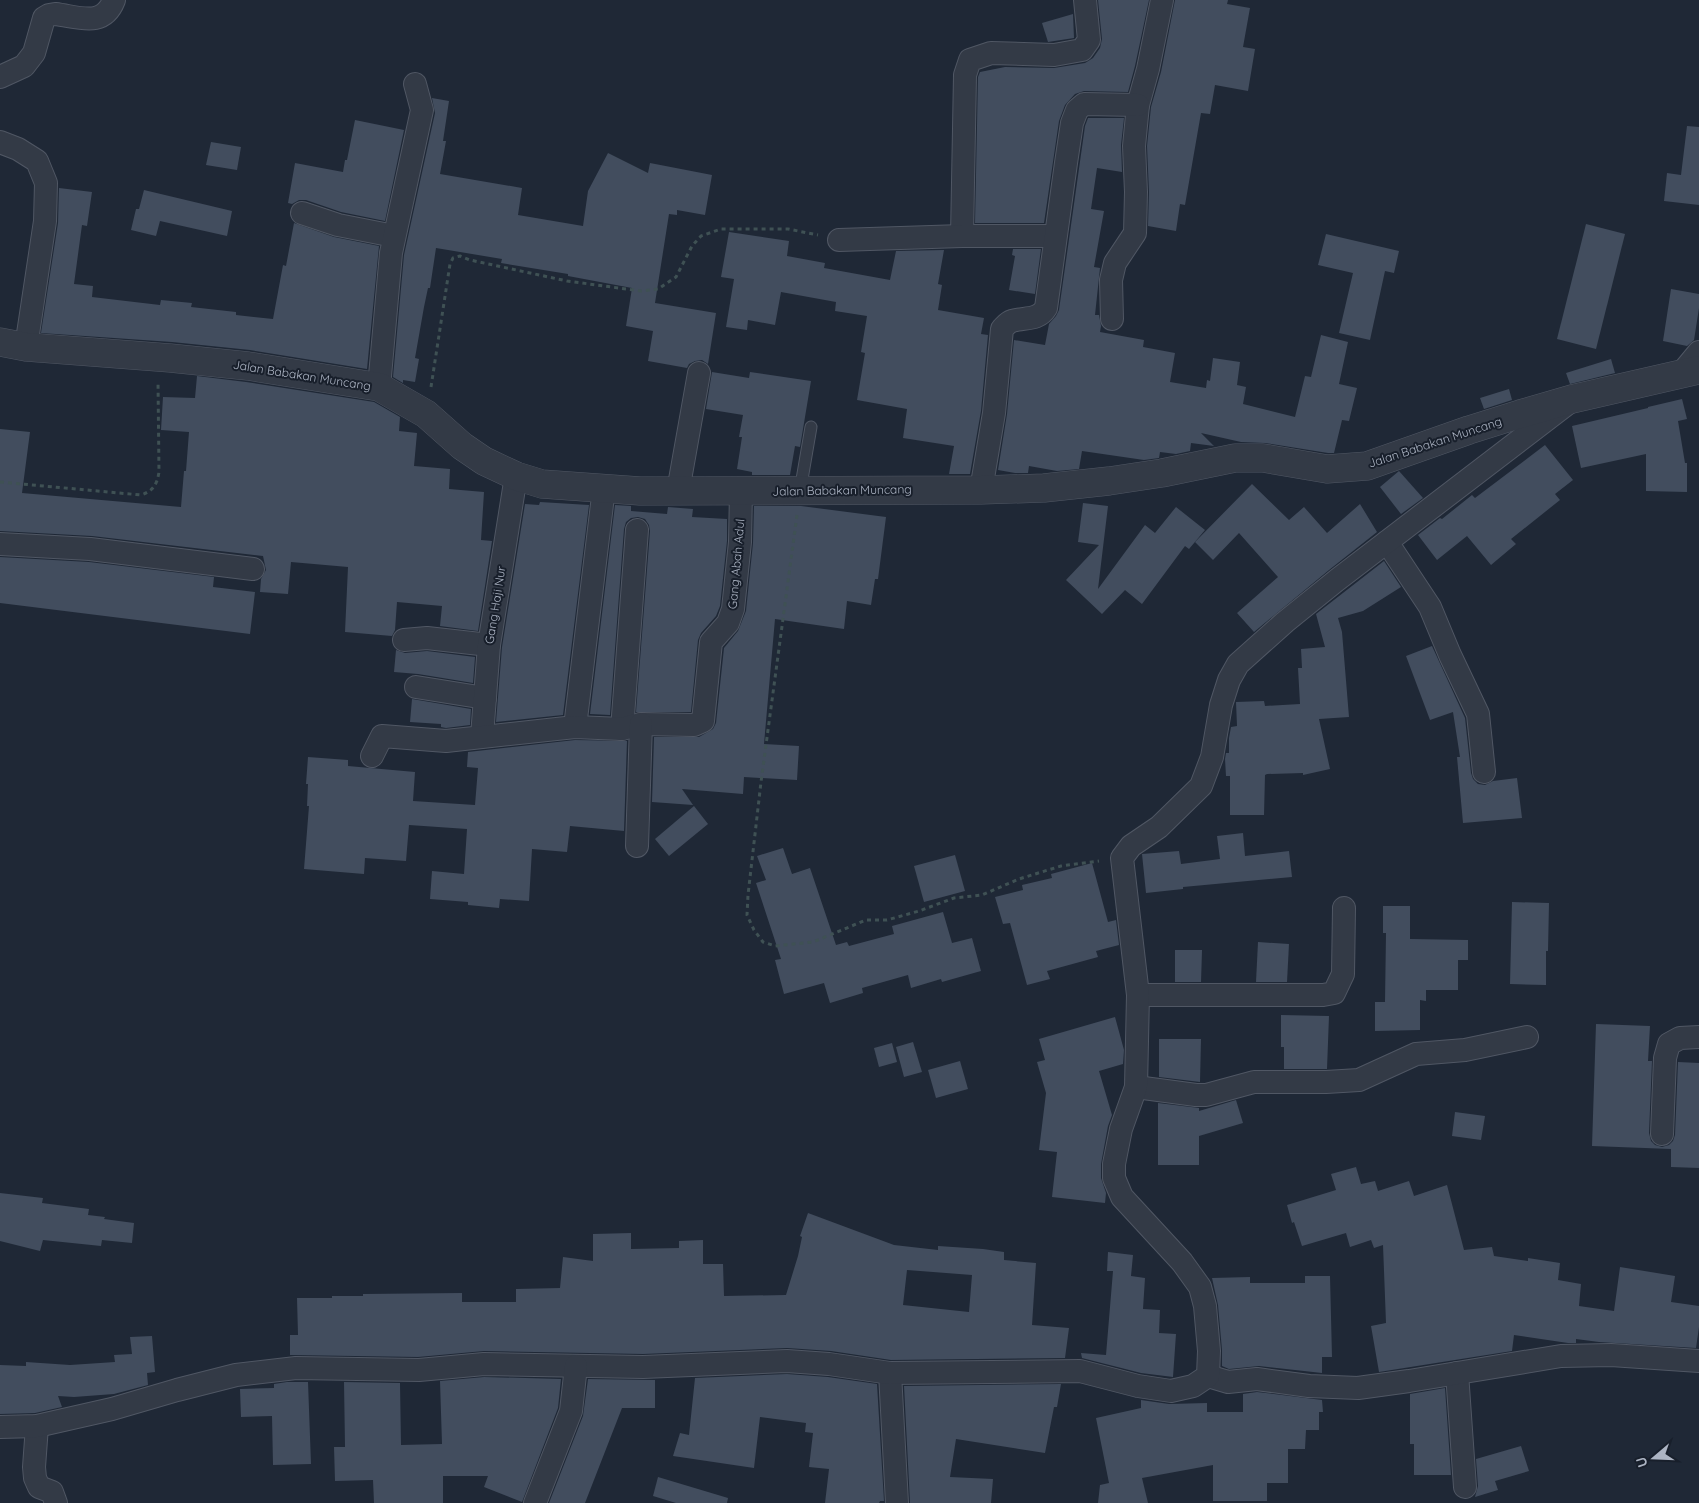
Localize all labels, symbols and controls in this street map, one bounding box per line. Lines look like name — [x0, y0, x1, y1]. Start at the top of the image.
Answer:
street label: Jalan Babakan Muncang — [232, 357, 372, 393]
street label: Jalan Babakan Muncang — [1366, 413, 1504, 471]
street label: Jalan Babakan Muncang — [772, 481, 912, 499]
street label: Gang Abah Adul — [725, 518, 747, 610]
street label: Gang Haji Nur — [481, 565, 509, 645]
north arrow — [1629, 1433, 1679, 1483]
text: U — [1632, 1455, 1652, 1470]

